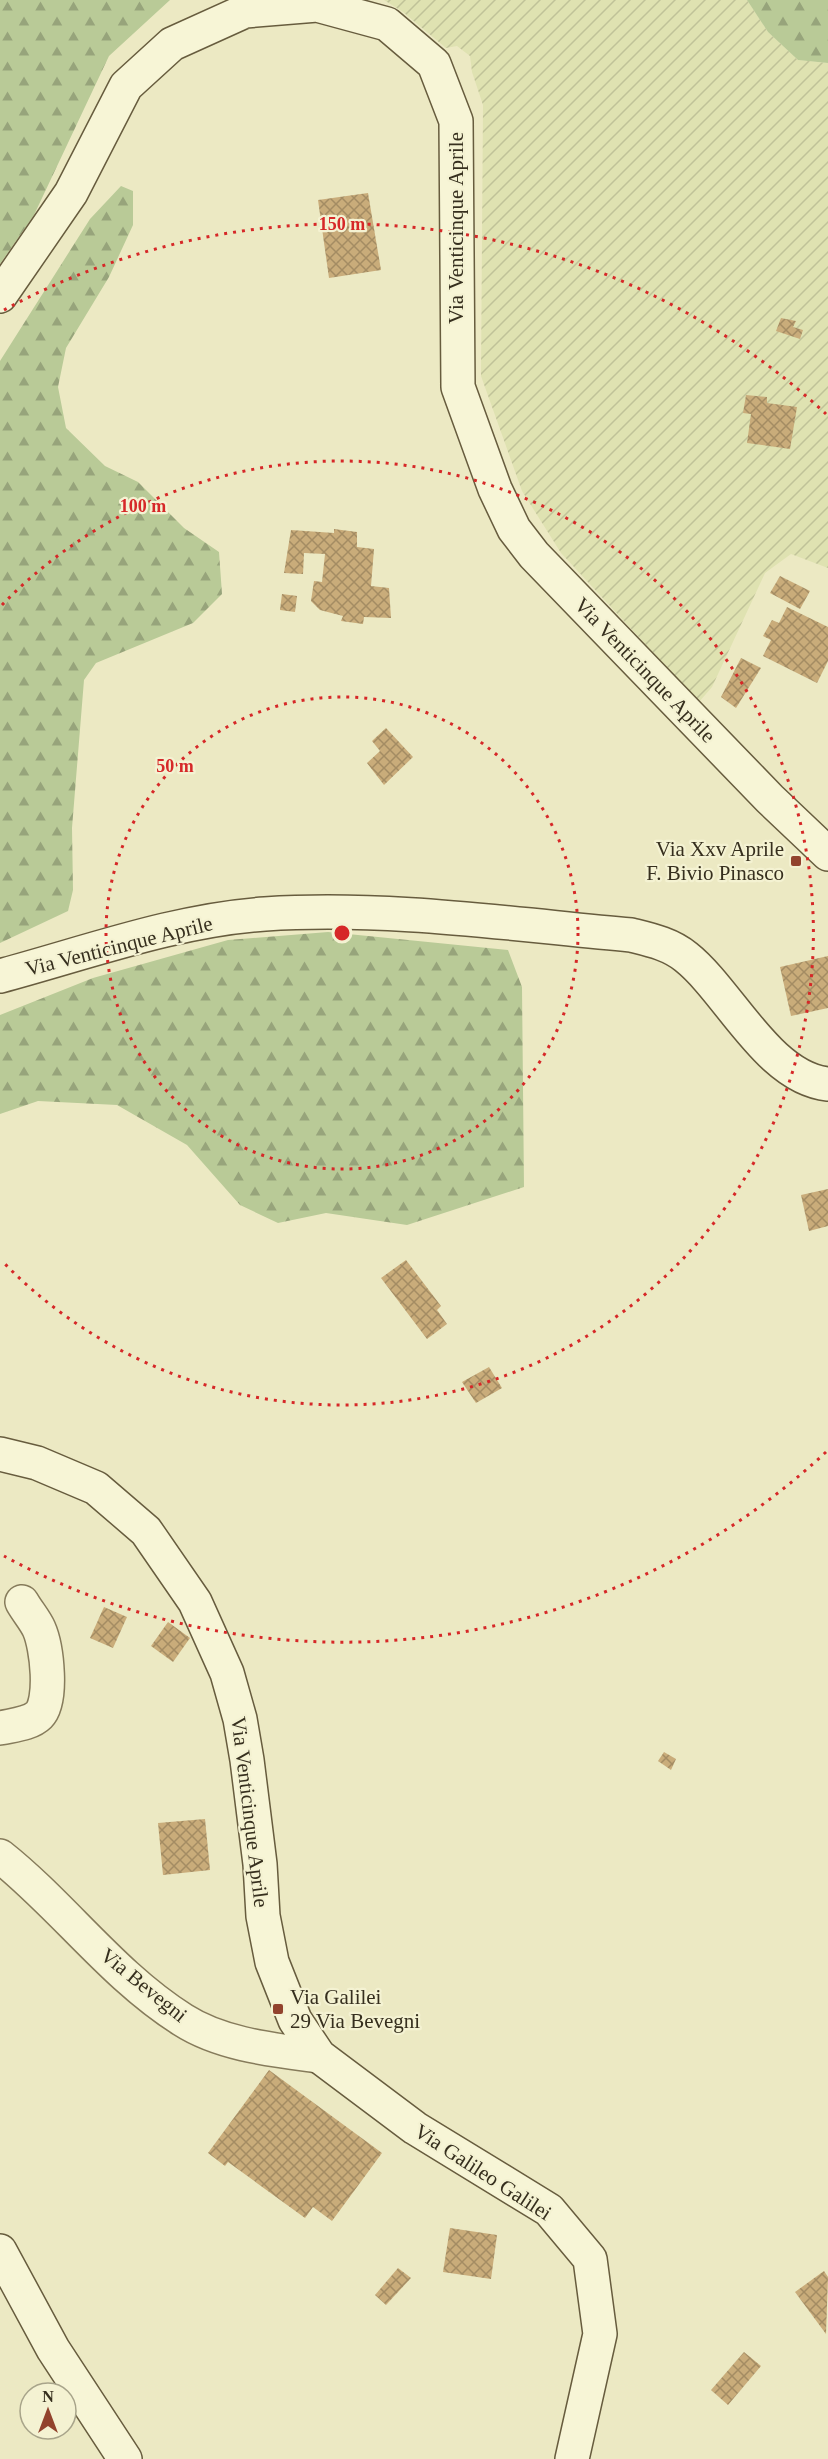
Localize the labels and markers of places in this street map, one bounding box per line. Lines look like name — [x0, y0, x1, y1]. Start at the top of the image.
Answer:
place label: Via Xxv Aprile F. Bivio Pinasco — [646, 837, 784, 885]
marker: Via Xxv Aprile F. Bivio Pinasco — [789, 854, 803, 868]
centre of rings — [332, 923, 352, 943]
place label: Via Galilei 29 Via Bevegni — [290, 1985, 420, 2033]
marker: Via Galilei 29 Via Bevegni — [271, 2002, 285, 2016]

